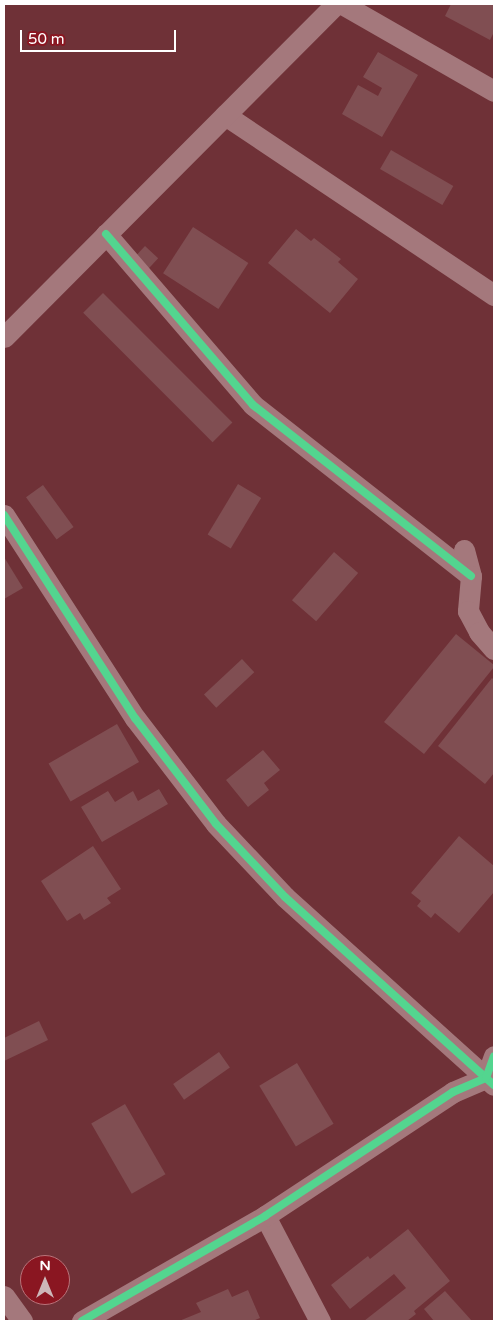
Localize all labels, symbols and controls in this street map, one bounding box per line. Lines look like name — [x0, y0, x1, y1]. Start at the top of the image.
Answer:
scale bar — [22, 20, 179, 52]
text: 50 m — [28, 30, 65, 48]
north arrow — [20, 1255, 70, 1305]
text: N — [39, 1257, 51, 1274]

